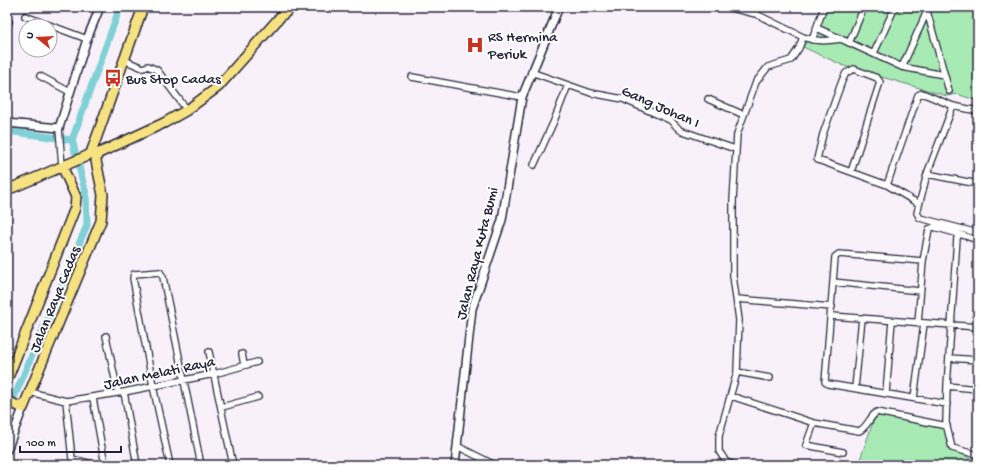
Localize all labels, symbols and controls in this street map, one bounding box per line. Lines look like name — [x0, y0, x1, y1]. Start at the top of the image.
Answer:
north arrow — [18, 18, 58, 58]
place label: RS Hermina Periuk — [487, 29, 558, 64]
text: U — [24, 30, 37, 40]
hospital icon: RS Hermina Periuk — [465, 35, 485, 55]
bus stop icon: Bus Stop Cadas — [103, 68, 123, 88]
place label: Bus Stop Cadas — [125, 71, 221, 89]
street label: Gang Johan I — [618, 83, 702, 133]
street label: Jalan Raya Kuta Bumi — [453, 185, 503, 322]
street label: Jalan Raya Cadas — [26, 243, 86, 356]
street label: Jalan Melati Raya — [102, 353, 217, 395]
scale bar — [20, 428, 121, 454]
text: 100 m — [25, 437, 56, 451]

